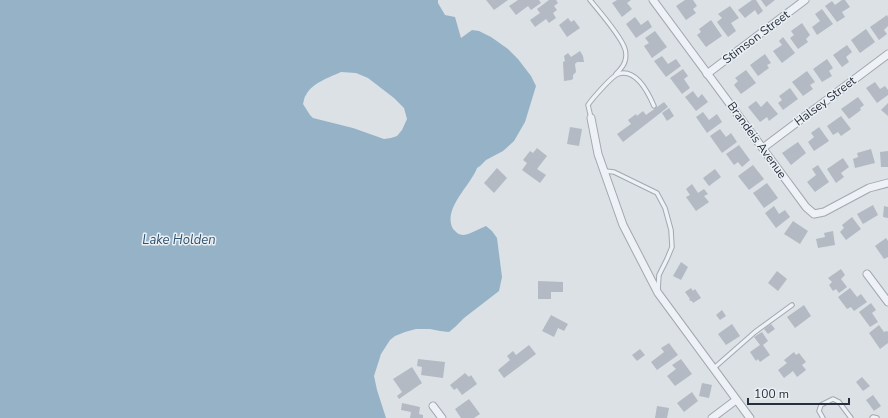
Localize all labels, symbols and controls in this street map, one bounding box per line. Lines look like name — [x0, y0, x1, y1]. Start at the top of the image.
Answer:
street label: Stimson Street — [719, 6, 793, 67]
street label: Halsey Street — [791, 72, 860, 129]
street label: Brandeis Avenue — [724, 98, 790, 182]
water label: Lake Holden — [142, 231, 216, 249]
scale bar — [748, 380, 849, 406]
text: 100 m — [754, 386, 789, 402]

